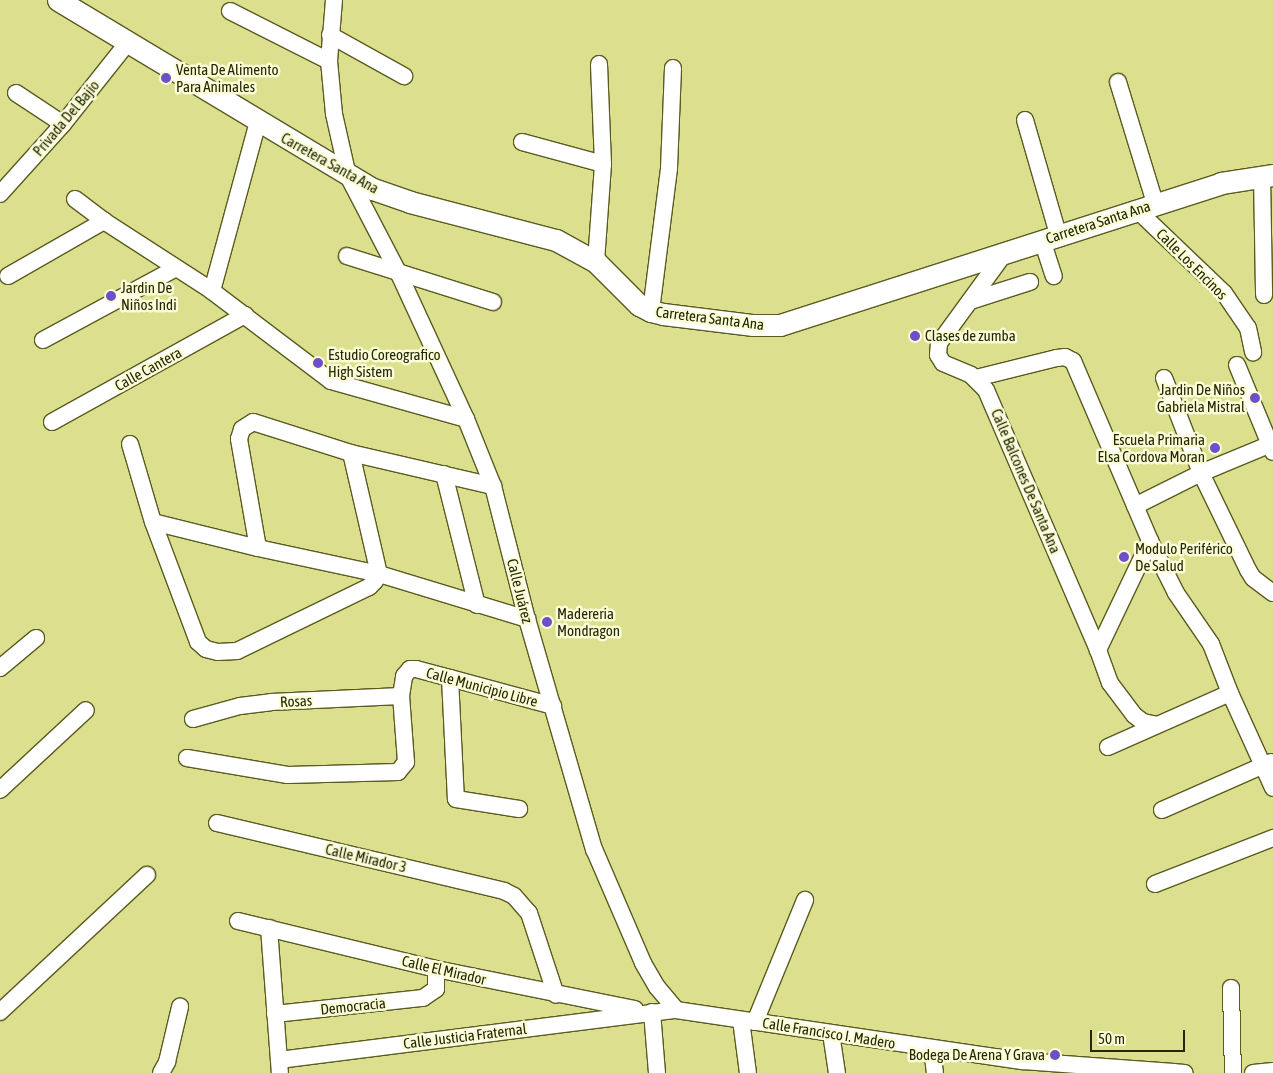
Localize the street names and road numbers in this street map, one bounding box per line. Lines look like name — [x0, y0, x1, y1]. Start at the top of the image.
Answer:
street label: Privada Del Bajío — [29, 76, 103, 160]
street label: Carretera Santa Ana — [278, 129, 382, 197]
street label: Carretera Santa Ana — [1043, 197, 1153, 247]
street label: Calle Los Encinos — [1153, 225, 1231, 303]
street label: Carretera Santa Ana — [655, 302, 765, 334]
street label: Calle Cantera — [112, 343, 184, 395]
street label: Calle Balcones De Santa Ana — [987, 406, 1065, 556]
street label: Calle Juárez — [503, 557, 537, 625]
street label: Calle Municipio Libre — [424, 663, 540, 711]
street label: Rosas — [279, 691, 313, 711]
street label: Calle Mirador 3 — [324, 840, 408, 876]
street label: Calle El Mirador — [400, 952, 488, 988]
street label: Democracia — [319, 994, 387, 1018]
street label: Calle Francisco I. Madero — [761, 1014, 897, 1052]
street label: Calle Justicia Fraternal — [402, 1020, 528, 1052]

